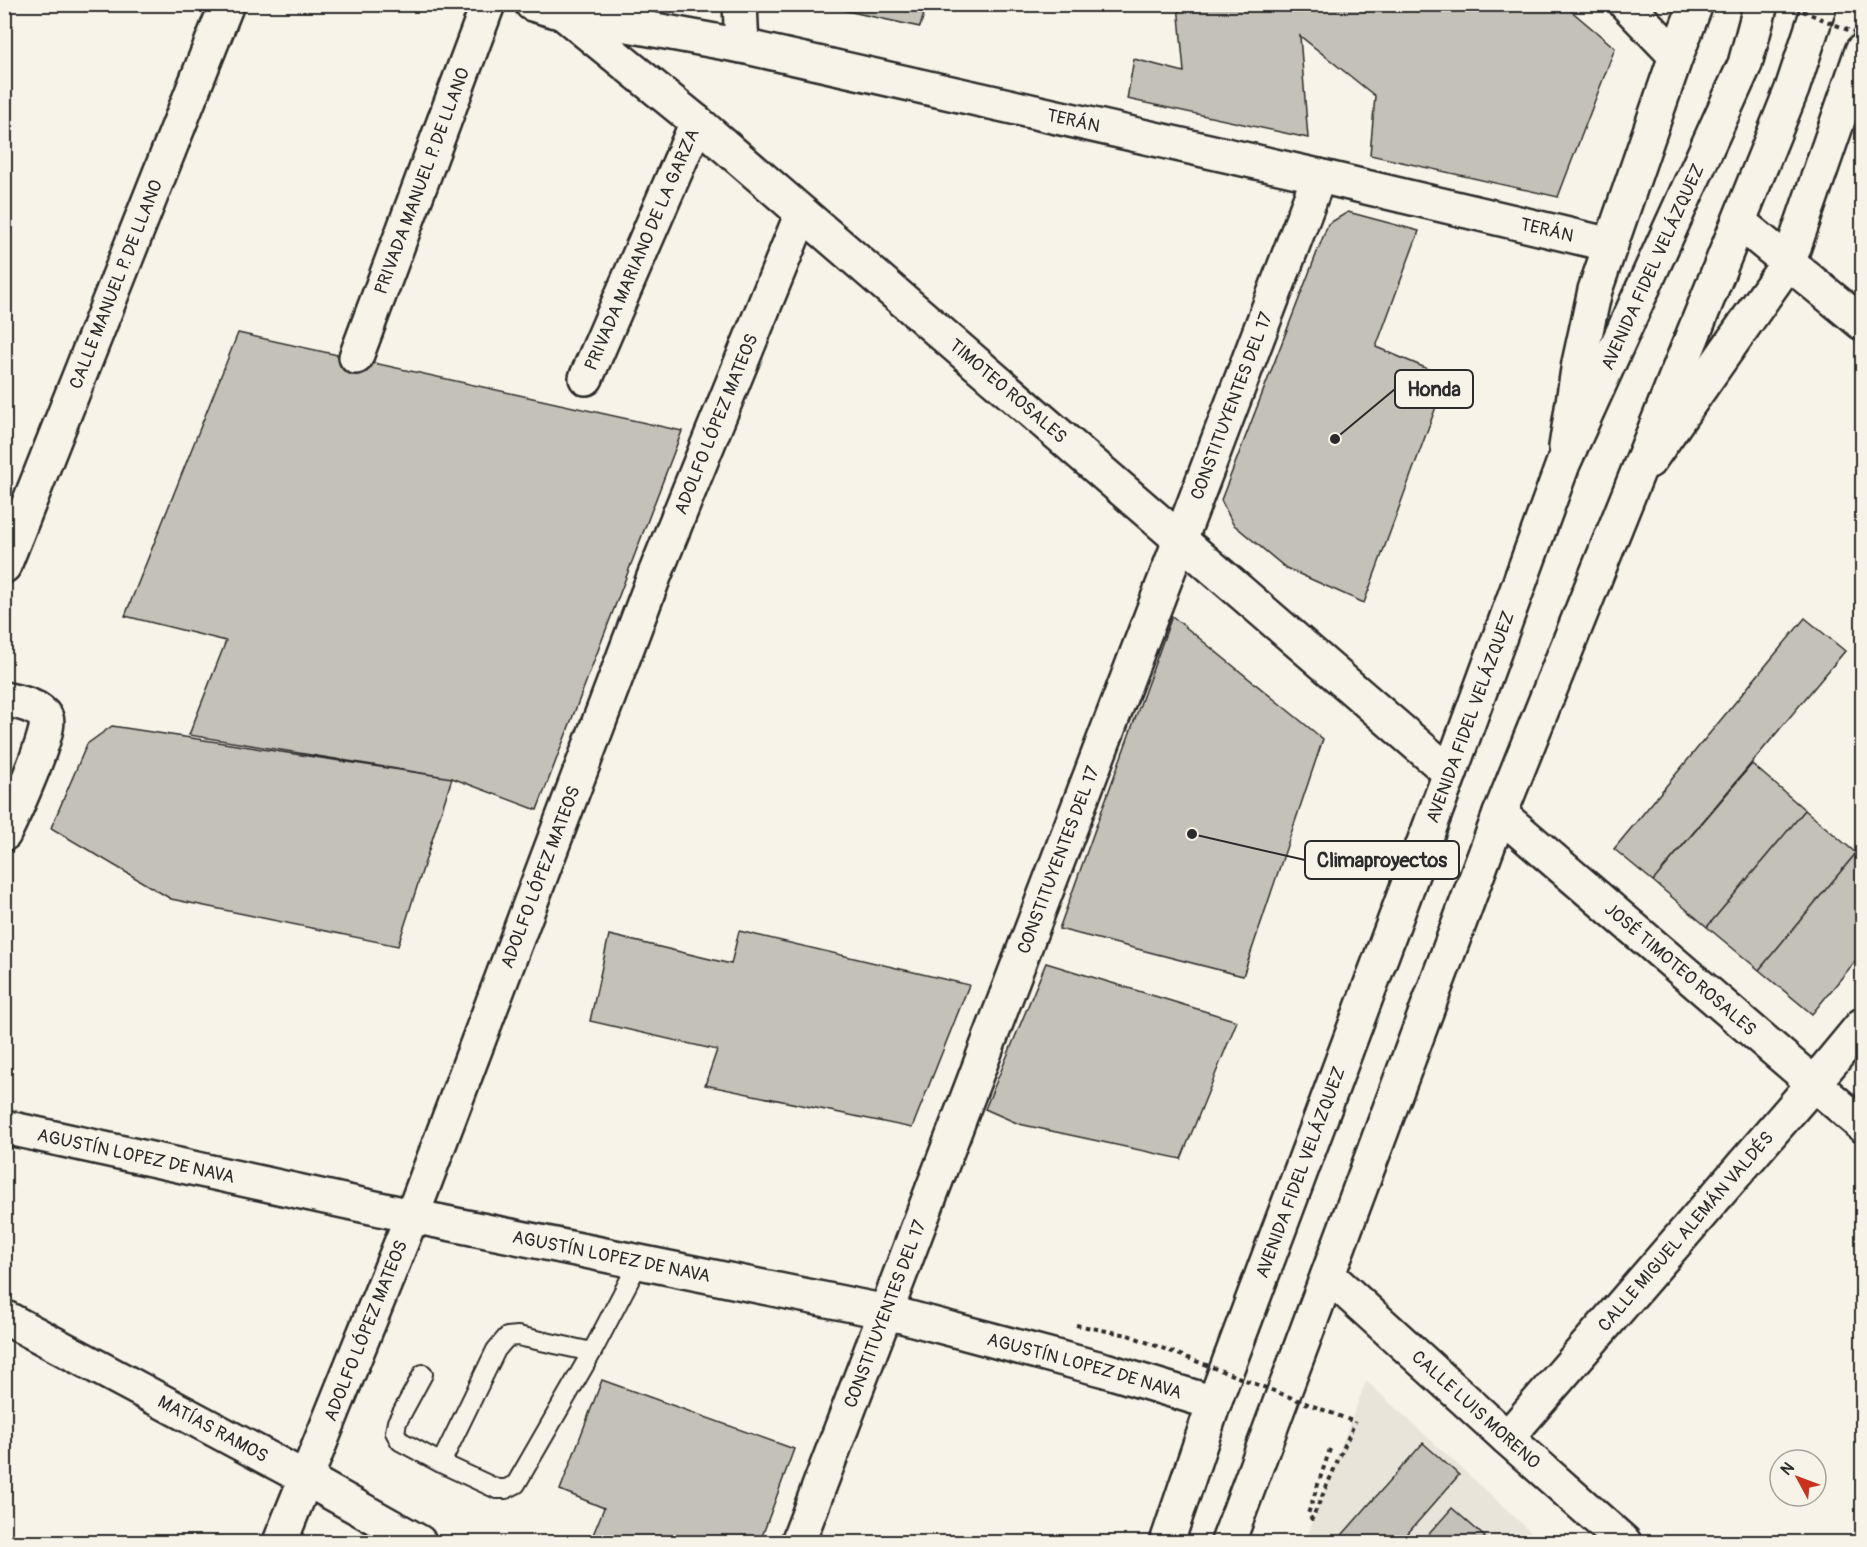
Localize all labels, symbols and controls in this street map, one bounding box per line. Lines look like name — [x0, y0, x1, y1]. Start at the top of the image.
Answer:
street label: PRIVADA MANUEL P. DE LLANO — [369, 65, 475, 298]
street label: TERÁN — [1044, 104, 1102, 138]
street label: PRIVADA MARIANO DE LA GARZA — [580, 125, 705, 374]
street label: AVENIDA FIDEL VELÁZQUEZ — [1596, 160, 1710, 374]
street label: CALLE MANUEL P. DE LLANO — [64, 177, 168, 392]
street label: TERÁN — [1518, 213, 1576, 248]
street label: CONSTITUYENTES DEL 17 — [1186, 309, 1278, 503]
street label: ADOLFO LÓPEZ MATEOS — [669, 331, 764, 518]
street label: TIMOTEO ROSALES — [944, 334, 1071, 449]
callout: Honda — [1395, 370, 1473, 408]
text: Honda — [1407, 377, 1461, 402]
street label: AVENIDA FIDEL VELÁZQUEZ — [1421, 608, 1520, 826]
street label: CONSTITUYENTES DEL 17 — [1012, 763, 1105, 957]
street label: ADOLFO LÓPEZ MATEOS — [496, 783, 586, 972]
callout: Climaproyectos — [1305, 841, 1459, 879]
text: Climaproyectos — [1317, 848, 1447, 873]
street label: JOSÉ TIMOTEO ROSALES — [1600, 898, 1761, 1041]
street label: AVENIDA FIDEL VELÁZQUEZ — [1251, 1064, 1351, 1281]
street label: AGUSTÍN LOPEZ DE NAVA — [35, 1124, 237, 1189]
street label: CALLE MIGUEL ALEMÁN VALDÉS — [1593, 1127, 1779, 1337]
street label: CONSTITUYENTES DEL 17 — [839, 1217, 932, 1411]
street label: AGUSTÍN LOPEZ DE NAVA — [510, 1226, 713, 1288]
street label: ADOLFO LÓPEZ MATEOS — [319, 1237, 413, 1425]
street label: AGUSTÍN LOPEZ DE NAVA — [984, 1328, 1185, 1405]
street label: CALLE LUIS MORENO — [1406, 1346, 1545, 1474]
street label: MATÍAS RAMOS — [154, 1390, 272, 1468]
north arrow — [1768, 1448, 1828, 1508]
text: N — [1776, 1458, 1799, 1479]

